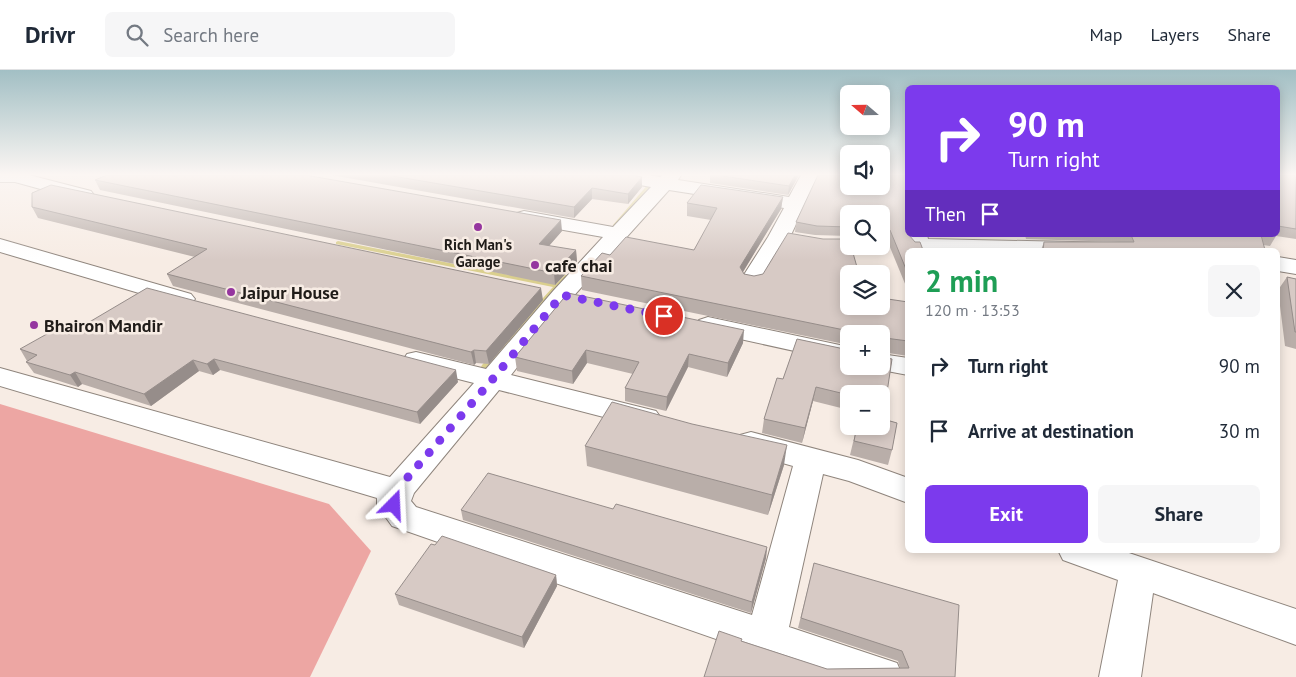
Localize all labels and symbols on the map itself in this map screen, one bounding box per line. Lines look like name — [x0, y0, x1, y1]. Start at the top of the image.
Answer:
north arrow — [840, 85, 890, 135]
marker: Rich Man's Garage — [472, 221, 484, 233]
place label: Rich Man's Garage — [444, 235, 512, 271]
place label: cafe chai — [545, 254, 612, 277]
marker: cafe chai — [529, 259, 541, 271]
place label: Jaipur House — [240, 281, 339, 304]
marker: Jaipur House — [225, 286, 237, 298]
pin — [643, 295, 685, 337]
place label: Bhairon Mandir — [44, 314, 163, 337]
marker: Bhairon Mandir — [28, 319, 40, 331]
position arrow — [367, 478, 419, 530]

